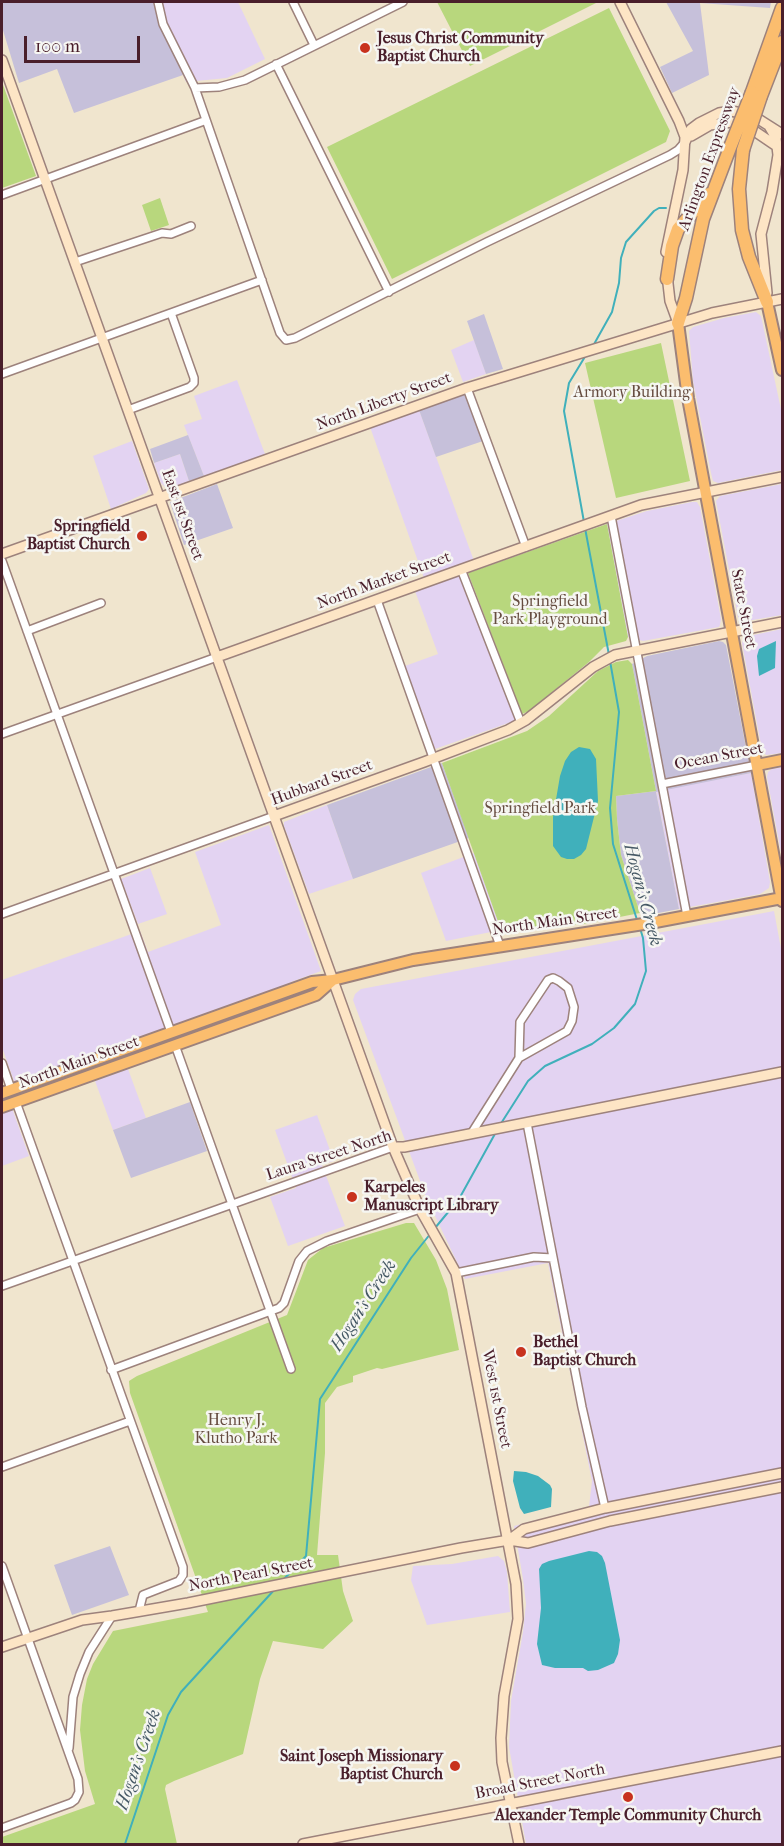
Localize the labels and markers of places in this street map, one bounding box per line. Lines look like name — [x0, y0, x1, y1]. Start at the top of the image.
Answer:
place label: Jesus Christ Community Baptist Church — [377, 29, 544, 67]
marker: Jesus Christ Community Baptist Church — [358, 41, 372, 55]
place label: Springfield Baptist Church — [27, 517, 130, 555]
marker: Springfield Baptist Church — [135, 529, 149, 543]
place label: Karpeles Manuscript Library — [364, 1178, 499, 1216]
marker: Karpeles Manuscript Library — [345, 1190, 359, 1204]
place label: Bethel Baptist Church — [533, 1333, 636, 1371]
marker: Bethel Baptist Church — [514, 1345, 528, 1359]
place label: Saint Joseph Missionary Baptist Church — [280, 1747, 443, 1785]
marker: Saint Joseph Missionary Baptist Church — [448, 1759, 462, 1773]
marker: Alexander Temple Community Church — [621, 1790, 635, 1804]
place label: Alexander Temple Community Church — [495, 1806, 761, 1826]

